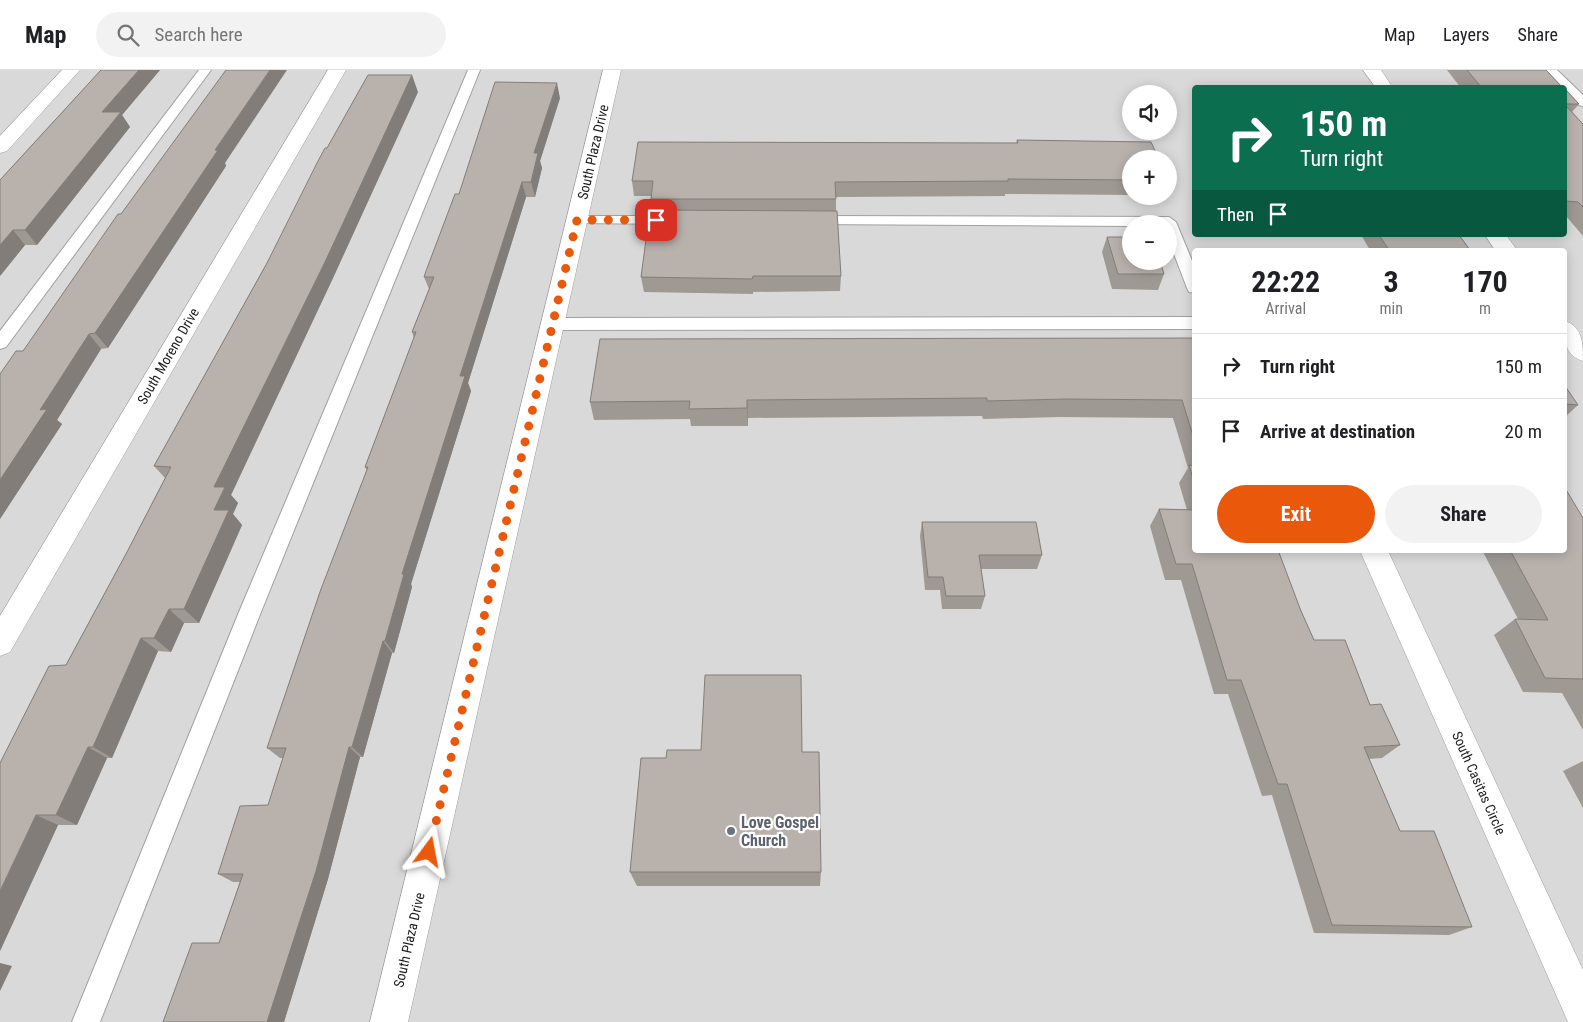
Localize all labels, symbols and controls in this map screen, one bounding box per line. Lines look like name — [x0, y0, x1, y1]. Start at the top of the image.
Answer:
search box — [96, 12, 446, 57]
text: Map — [25, 21, 66, 49]
icon: search — [114, 21, 142, 49]
text: Search here — [154, 23, 243, 46]
text: Map — [1384, 24, 1415, 45]
text: Layers — [1443, 24, 1490, 45]
text: Share — [1518, 24, 1558, 45]
map controls — [1122, 85, 1177, 270]
button: sound — [1122, 85, 1177, 140]
street label: South Plaza Drive — [574, 103, 612, 201]
text: 150 m — [1300, 104, 1387, 145]
icon: right — [1217, 105, 1282, 170]
text: Turn right — [1300, 146, 1383, 171]
button: + — [1122, 150, 1177, 205]
pin — [635, 199, 677, 241]
icon: arrive — [1264, 200, 1292, 228]
text: Then — [1217, 203, 1254, 226]
icon: arrive — [642, 206, 670, 234]
button: − — [1122, 215, 1177, 270]
text: 22:22 — [1251, 264, 1320, 299]
text: 3 — [1384, 264, 1399, 299]
text: 170 — [1462, 264, 1508, 299]
text: Arrival — [1265, 299, 1306, 318]
text: min — [1379, 299, 1403, 318]
text: m — [1479, 299, 1491, 318]
street label: South Moreno Drive — [134, 305, 202, 407]
icon: right — [1217, 352, 1245, 380]
text: Turn right — [1260, 355, 1335, 378]
text: 150 m — [1495, 355, 1542, 378]
icon: arrive — [1217, 417, 1245, 445]
text: Arrive at destination — [1260, 420, 1415, 443]
text: 20 m — [1505, 420, 1542, 443]
button: Exit — [1217, 485, 1375, 543]
button: Share — [1385, 485, 1542, 543]
street label: South Casitas Circle — [1449, 729, 1509, 838]
place label: Love Gospel Church — [741, 813, 819, 850]
position arrow — [402, 825, 454, 877]
marker: Love Gospel Church — [725, 825, 737, 837]
street label: South Plaza Drive — [390, 891, 428, 989]

